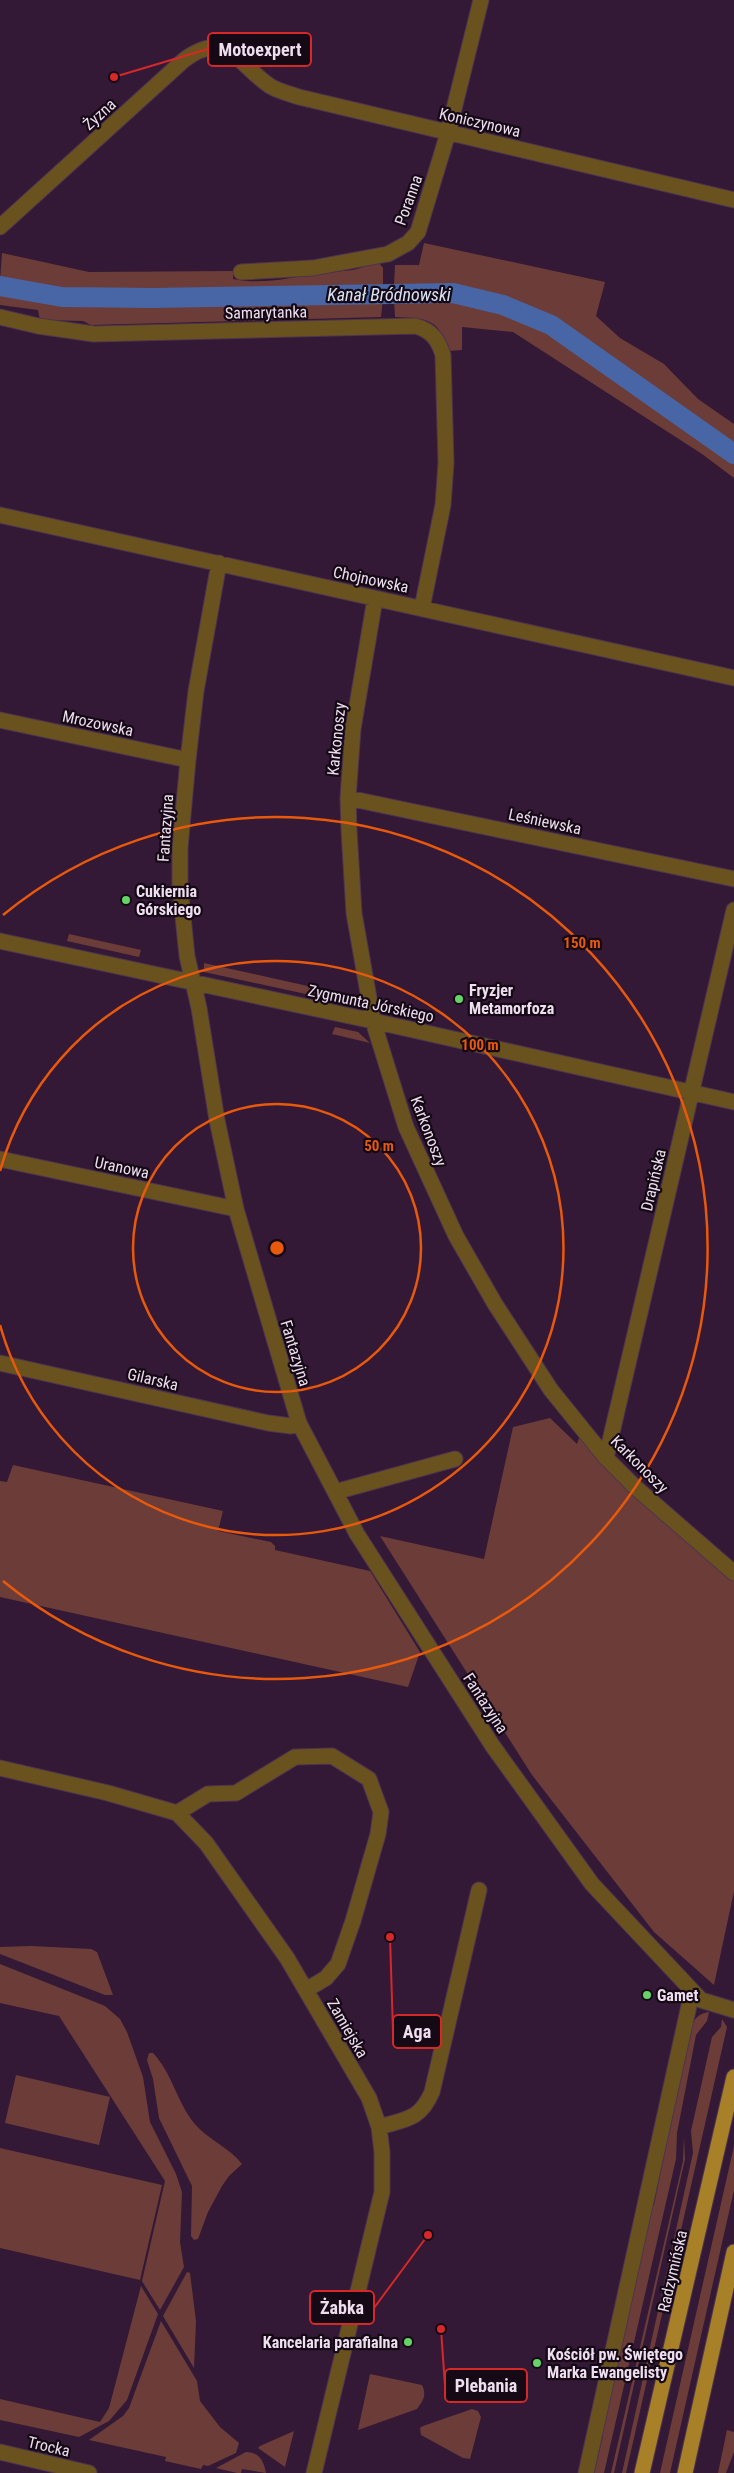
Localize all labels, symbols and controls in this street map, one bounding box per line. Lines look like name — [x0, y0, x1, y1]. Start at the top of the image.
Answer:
callout: Motoexpert — [208, 33, 311, 66]
text: Motoexpert — [218, 39, 302, 60]
street label: Żyzna — [79, 95, 120, 134]
street label: Koniczynowa — [437, 104, 522, 141]
street label: Poranna — [391, 172, 426, 228]
water label: Kanał Bródnowski — [327, 284, 452, 305]
street label: Samarytanka — [225, 302, 307, 323]
street label: Chojnowska — [331, 562, 410, 597]
street label: Karkonoszy — [323, 701, 350, 776]
street label: Mrozowska — [61, 707, 135, 740]
street label: Fantazyjna — [154, 793, 177, 863]
street label: Leśniewska — [507, 805, 583, 838]
place label: Cukiernia Górskiego — [136, 882, 201, 919]
marker: Cukiernia Górskiego — [120, 894, 132, 906]
text: 150 m — [563, 934, 601, 952]
street label: Zygmunta Jórskiego — [306, 981, 436, 1026]
place label: Fryzjer Metamorfoza — [469, 981, 555, 1018]
marker: Fryzjer Metamorfoza — [453, 993, 465, 1005]
text: 100 m — [461, 1036, 499, 1054]
street label: Karkonoszy — [407, 1094, 451, 1169]
text: 50 m — [364, 1137, 394, 1155]
street label: Drapińska — [637, 1147, 670, 1213]
street label: Uranowa — [93, 1152, 151, 1183]
centre of rings — [268, 1239, 286, 1257]
street label: Fantazyjna — [277, 1318, 315, 1388]
street label: Gilarska — [126, 1364, 180, 1395]
street label: Karkonoszy — [607, 1432, 673, 1497]
street label: Fantazyjna — [459, 1670, 512, 1737]
place label: Gamet — [657, 1986, 698, 2005]
marker: Gamet — [641, 1989, 653, 2001]
street label: Zamiejska — [323, 1995, 372, 2061]
callout: Aga — [393, 2015, 441, 2048]
text: Aga — [403, 2021, 431, 2042]
street label: Radzymińska — [654, 2228, 691, 2314]
callout: Żabka — [310, 2291, 374, 2324]
text: Żabka — [320, 2297, 364, 2318]
place label: Kancelaria parafialna — [263, 2333, 398, 2352]
marker: Kancelaria parafialna — [402, 2336, 414, 2348]
place label: Kościół pw. Świętego Marka Ewangelisty — [547, 2345, 683, 2382]
marker: Kościół pw. Świętego Marka Ewangelisty — [531, 2357, 543, 2369]
callout: Plebania — [445, 2369, 527, 2402]
text: Plebania — [455, 2375, 517, 2396]
street label: Trocka — [26, 2432, 72, 2461]

